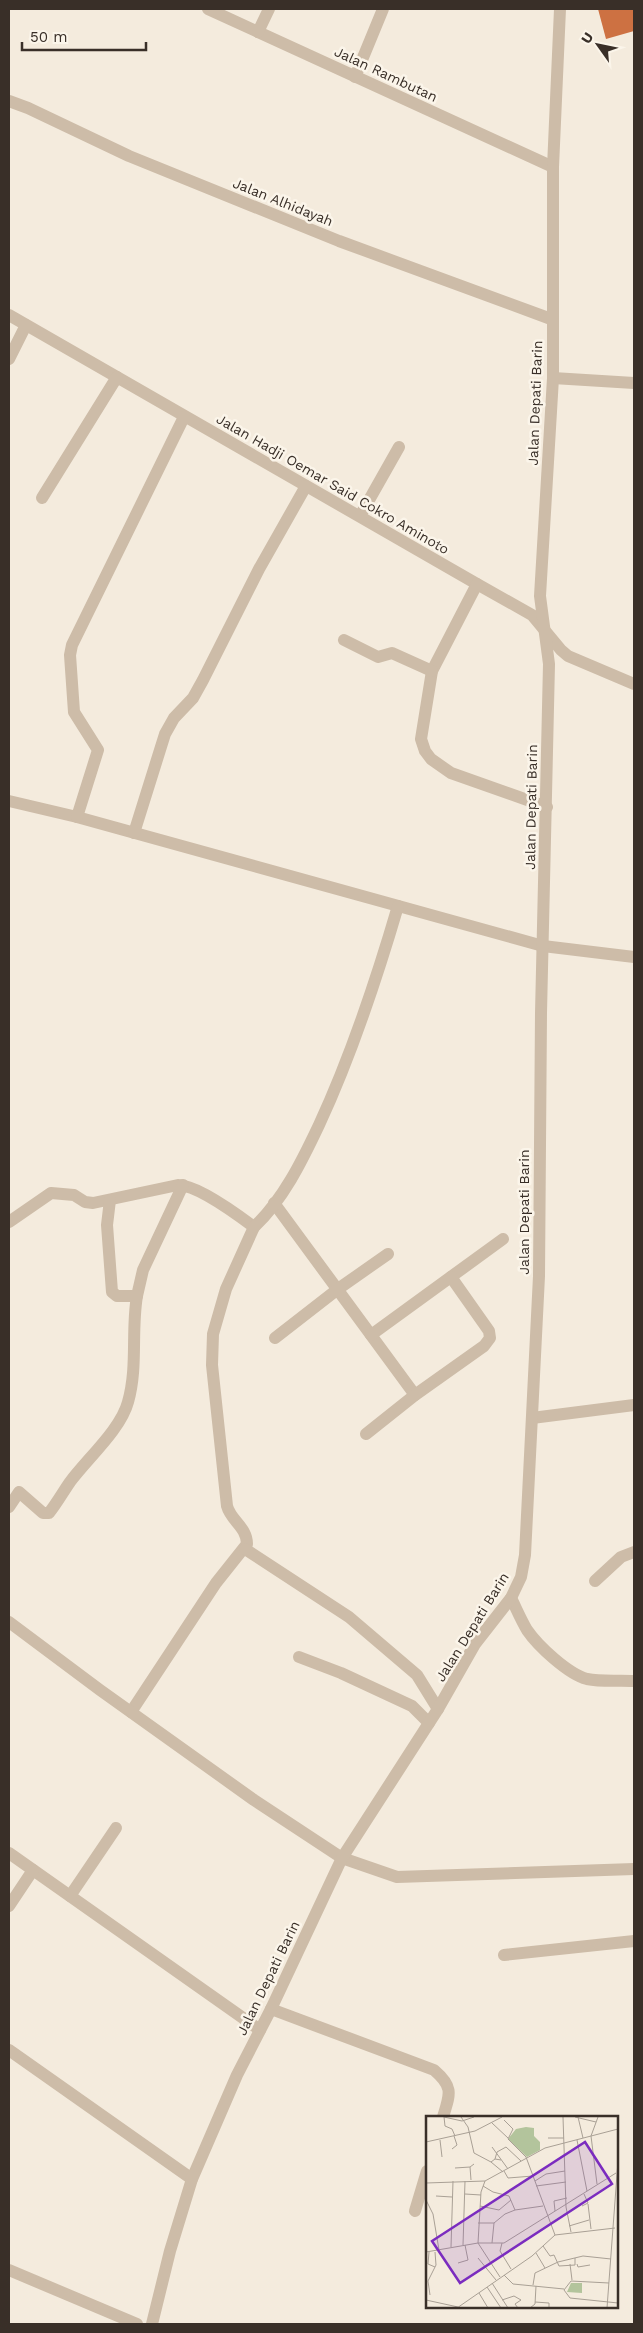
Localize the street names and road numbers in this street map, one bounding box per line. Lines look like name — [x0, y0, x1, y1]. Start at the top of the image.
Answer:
street label: Jalan Rambutan — [332, 43, 440, 105]
street label: Jalan Alhidayah — [231, 175, 335, 229]
street label: Jalan Depati Barin — [525, 340, 545, 466]
street label: Jalan Hadji Oemar Said Cokro Aminoto — [214, 411, 452, 557]
street label: Jalan Depati Barin — [522, 744, 540, 870]
street label: Jalan Depati Barin — [516, 1149, 532, 1275]
street label: Jalan Depati Barin — [432, 1570, 512, 1684]
street label: Jalan Depati Barin — [233, 1918, 303, 2038]

